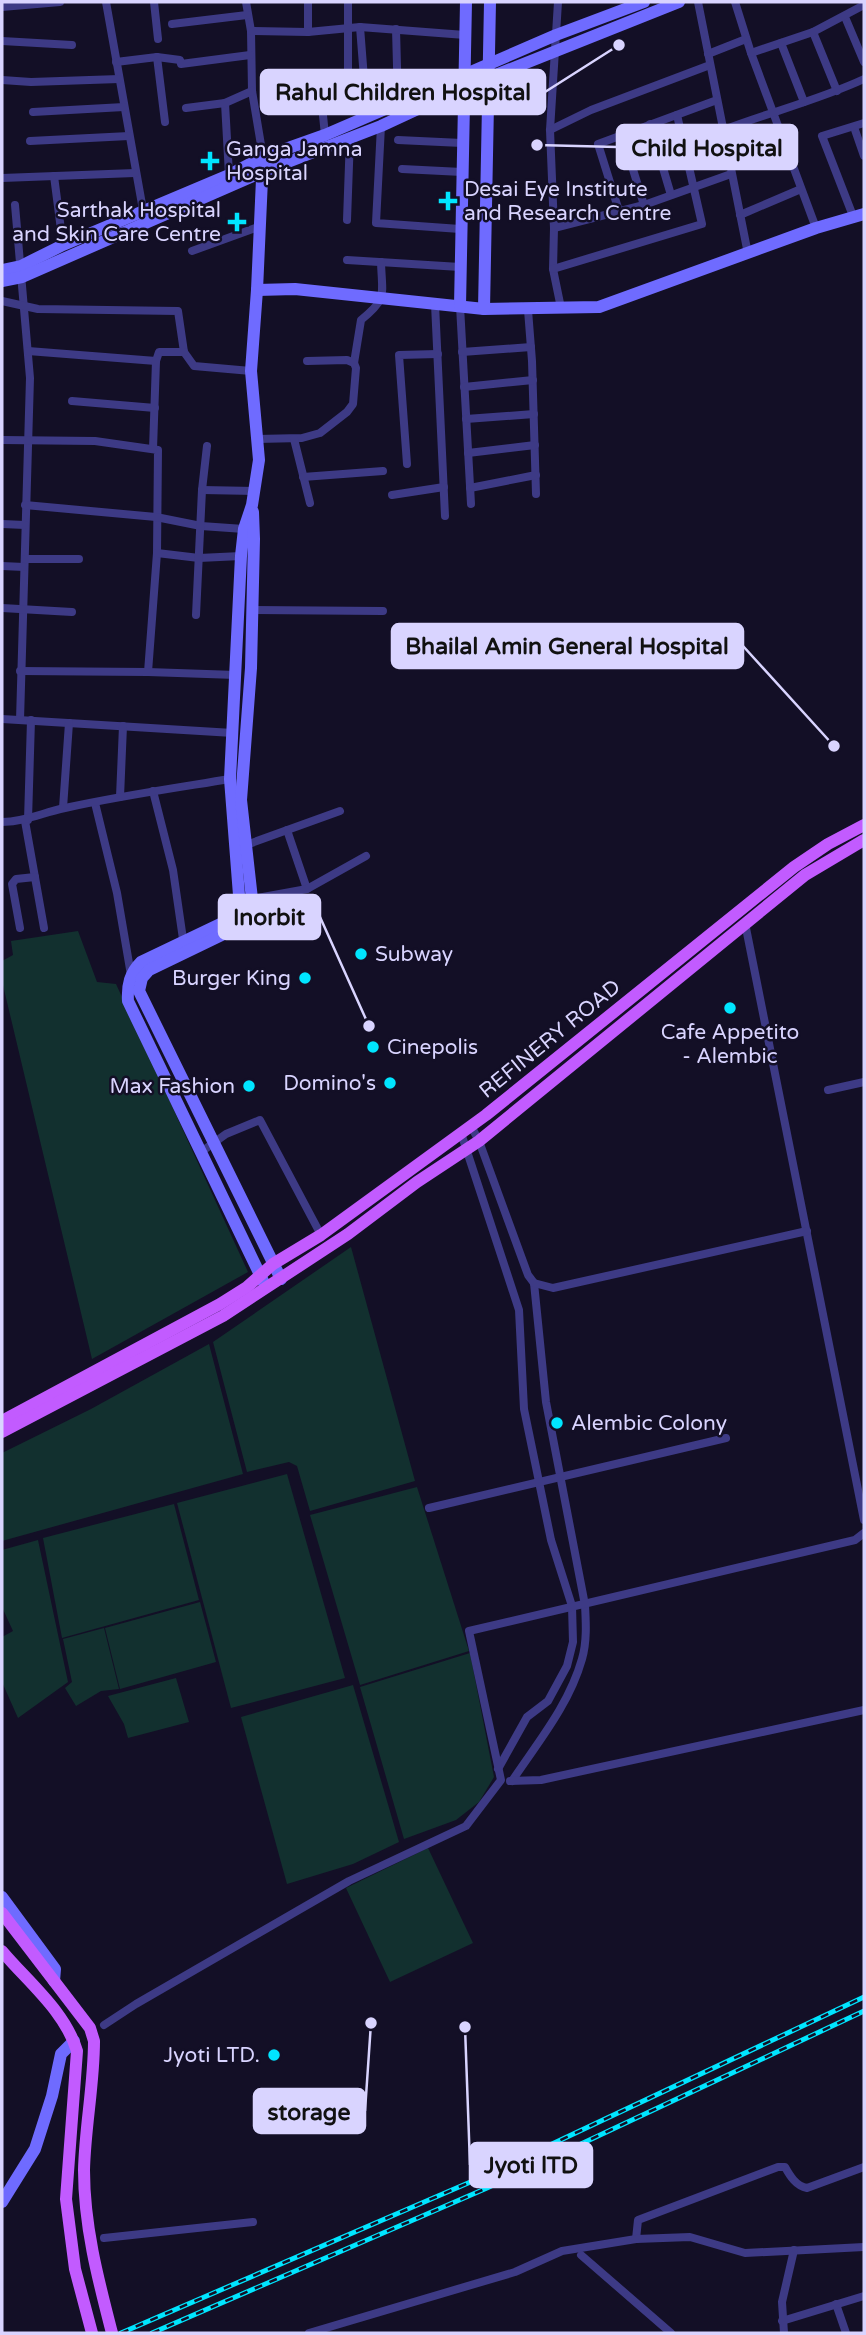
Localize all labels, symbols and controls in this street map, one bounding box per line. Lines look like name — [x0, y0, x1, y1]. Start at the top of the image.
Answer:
callout: Rahul Children Hospital — [261, 70, 545, 114]
text: Rahul Children Hospital — [275, 79, 531, 107]
callout: Child Hospital — [617, 125, 797, 169]
text: Child Hospital — [631, 135, 783, 163]
place label: Ganga Jamna Hospital — [226, 137, 362, 186]
marker: Ganga Jamna Hospital — [200, 151, 220, 171]
place label: Desai Eye Institute and Research Centre — [464, 177, 672, 226]
marker: Desai Eye Institute and Research Centre — [438, 191, 458, 211]
place label: Sarthak Hospital and Skin Care Centre — [12, 198, 221, 247]
marker: Sarthak Hospital and Skin Care Centre — [227, 212, 247, 232]
callout: Bhailal Amin General Hospital — [392, 624, 743, 668]
text: Bhailal Amin General Hospital — [405, 633, 729, 661]
callout: Inorbit — [219, 895, 320, 939]
text: Inorbit — [233, 904, 305, 932]
place label: Subway — [375, 942, 453, 967]
marker: Subway — [353, 946, 369, 962]
place label: Burger King — [172, 966, 291, 991]
marker: Burger King — [297, 970, 313, 986]
street label: REFINERY ROAD — [474, 974, 626, 1104]
marker: Cafe Appetito - Alembic — [722, 1000, 738, 1016]
place label: Cafe Appetito - Alembic — [661, 1020, 799, 1069]
place label: Cinepolis — [387, 1035, 478, 1060]
marker: Cinepolis — [365, 1039, 381, 1055]
place label: Domino's — [283, 1071, 376, 1096]
place label: Max Fashion — [109, 1074, 235, 1099]
marker: Domino's — [382, 1075, 398, 1091]
marker: Max Fashion — [241, 1078, 257, 1094]
place label: Alembic Colony — [571, 1411, 727, 1436]
marker: Alembic Colony — [549, 1415, 565, 1431]
place label: Jyoti LTD. — [164, 2043, 260, 2068]
marker: Jyoti LTD. — [266, 2047, 282, 2063]
callout: storage — [254, 2089, 365, 2133]
text: storage — [268, 2099, 350, 2127]
callout: Jyoti lTD — [470, 2143, 592, 2187]
text: Jyoti lTD — [483, 2152, 578, 2180]

